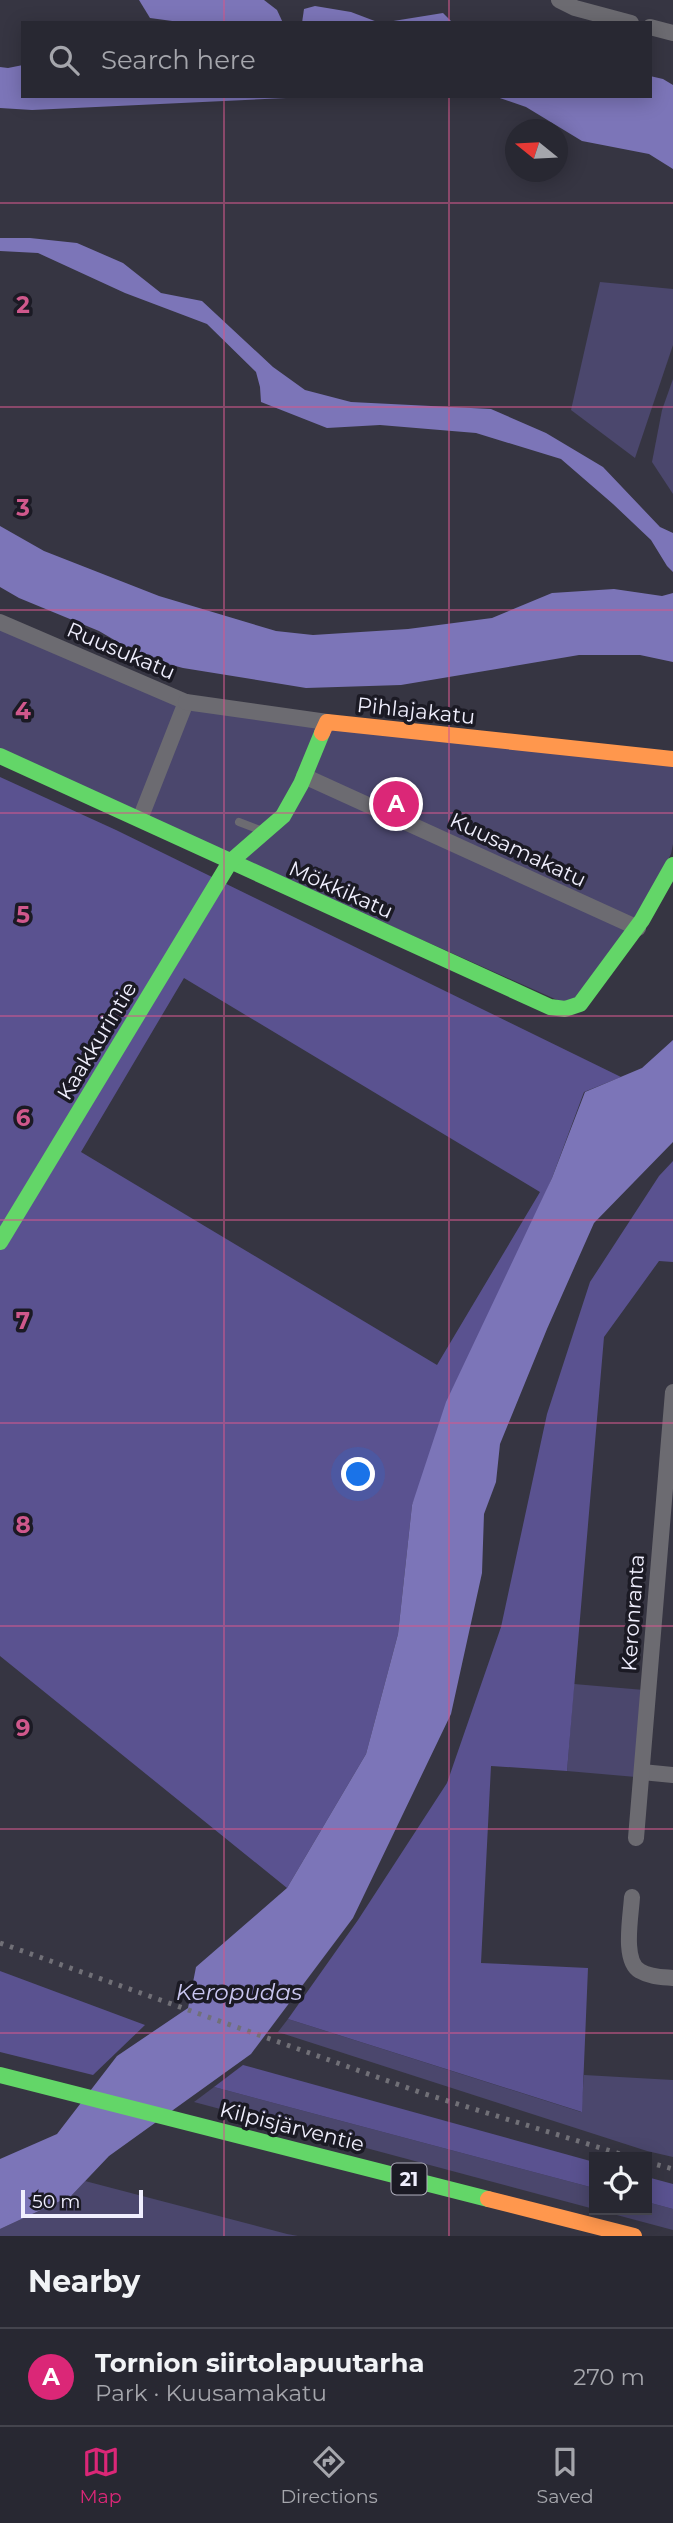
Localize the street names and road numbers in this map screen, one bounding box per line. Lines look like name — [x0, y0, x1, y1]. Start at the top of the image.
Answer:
street label: Ruusukatu — [63, 617, 179, 685]
street label: Pihlajakatu — [356, 692, 476, 729]
street label: Kuusamakatu — [446, 807, 590, 892]
street label: Mökkikatu — [285, 855, 397, 924]
street label: Kaakkurintie — [52, 977, 142, 1104]
street label: Keronranta — [616, 1554, 649, 1672]
street label: Kilpisjärventie — [217, 2096, 367, 2157]
road number: 21 — [392, 2164, 426, 2194]

